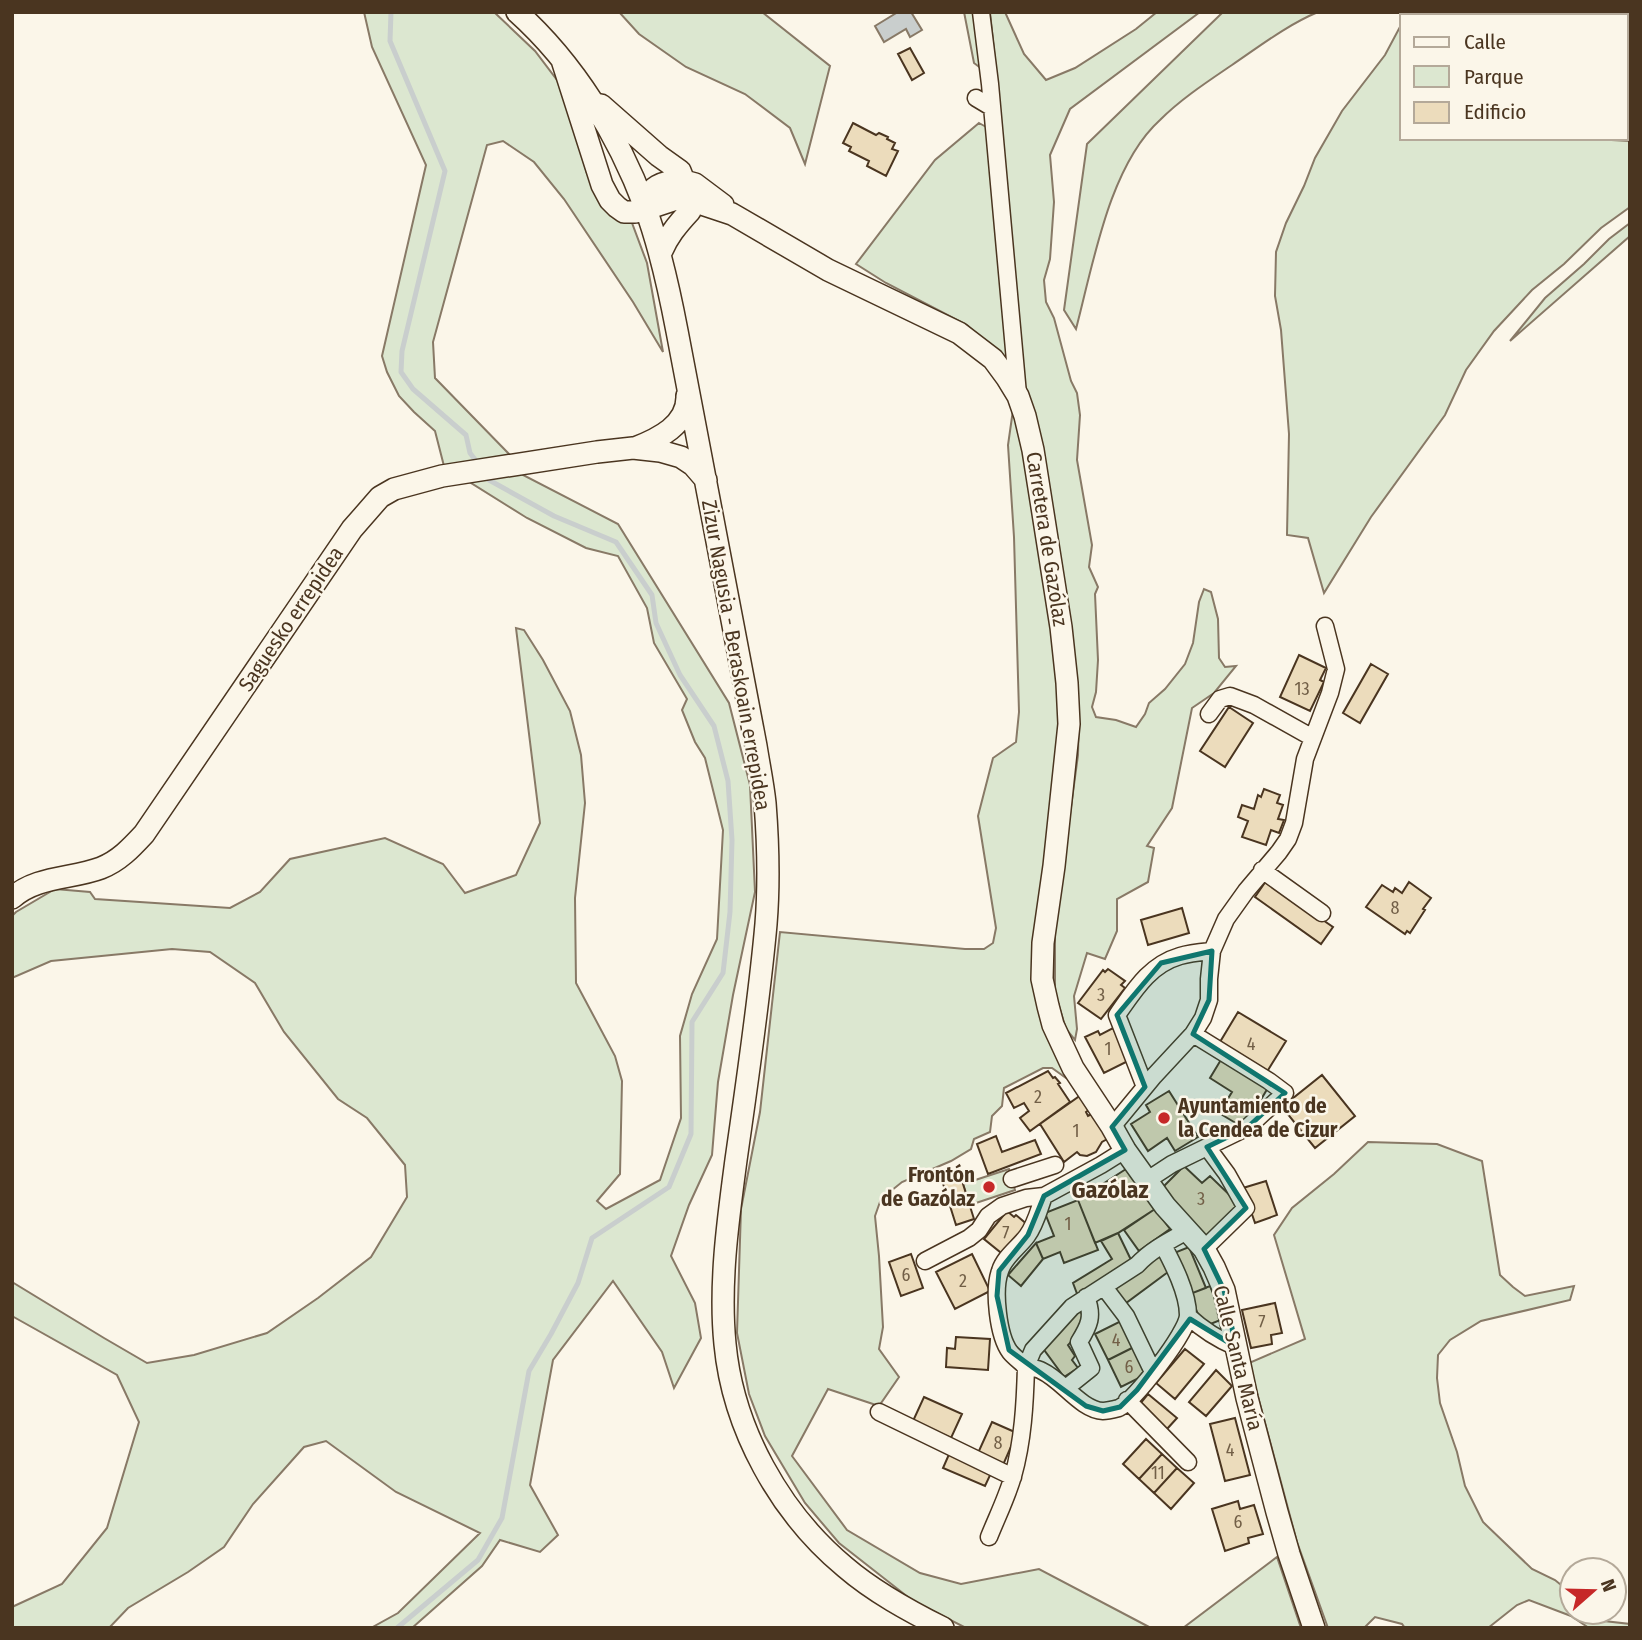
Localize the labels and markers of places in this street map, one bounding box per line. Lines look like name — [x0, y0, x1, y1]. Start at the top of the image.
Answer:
place label: Ayuntamiento de la Cendea de Cizur — [1177, 1093, 1338, 1143]
marker: Ayuntamiento de la Cendea de Cizur — [1156, 1110, 1172, 1126]
place label: Frontón de Gazólaz — [881, 1162, 975, 1212]
marker: Frontón de Gazólaz — [981, 1179, 997, 1195]

